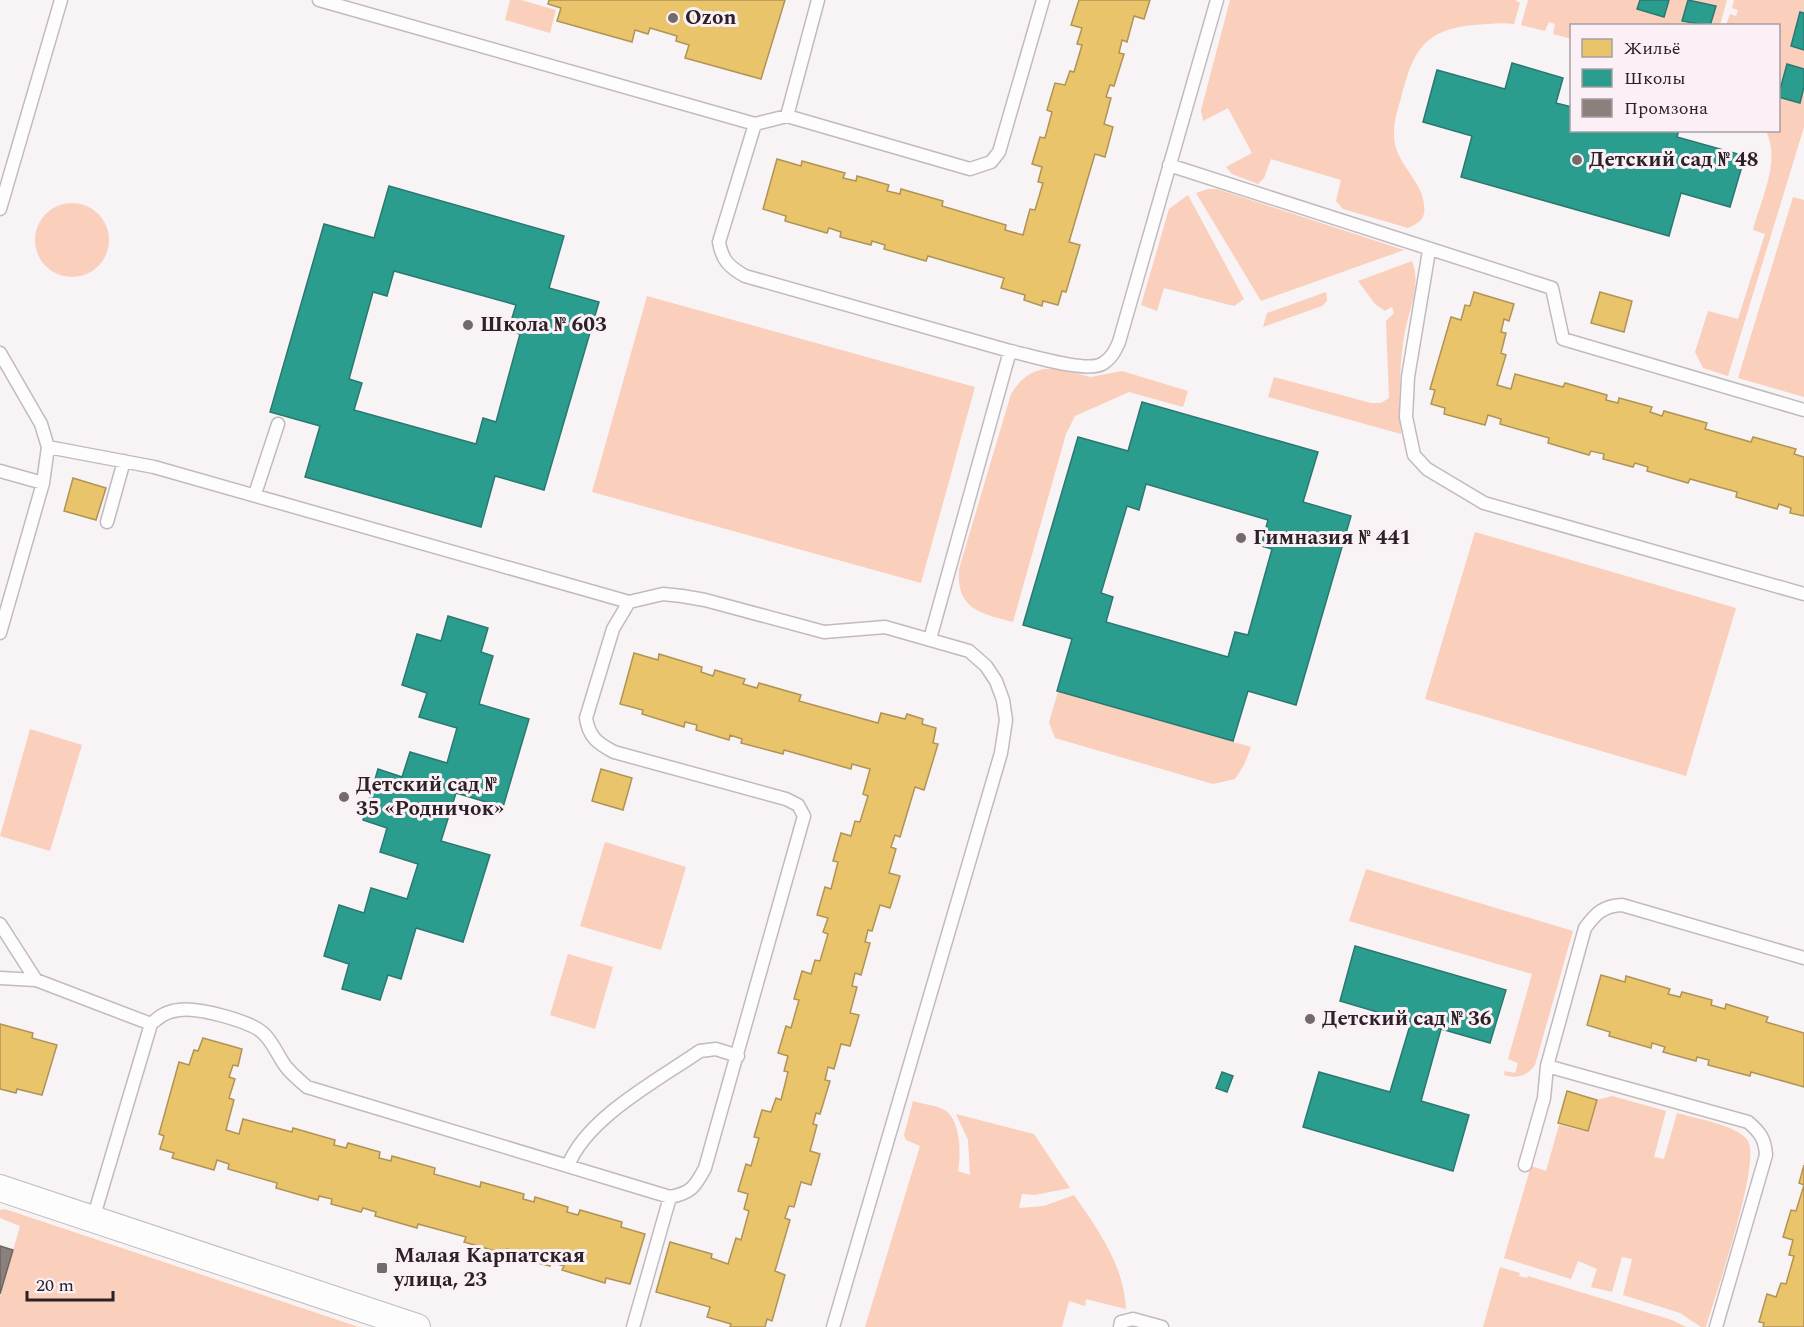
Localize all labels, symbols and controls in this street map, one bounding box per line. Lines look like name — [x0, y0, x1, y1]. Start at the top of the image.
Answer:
place label: Ozon — [685, 2, 737, 34]
marker: Ozon — [666, 11, 680, 25]
legend — [1570, 24, 1780, 132]
text: Жильё — [1624, 35, 1680, 62]
text: Школы — [1624, 65, 1685, 92]
text: Промзона — [1624, 95, 1708, 122]
place label: Детский сад № 48 — [1589, 144, 1759, 176]
marker: Детский сад № 48 — [1570, 153, 1584, 167]
place label: Школа № 603 — [480, 309, 607, 341]
marker: Школа № 603 — [461, 318, 475, 332]
place label: Гимназия № 441 — [1253, 522, 1411, 554]
marker: Гимназия № 441 — [1234, 531, 1248, 545]
place label: Детский сад № 35 «Родничок» — [356, 769, 504, 825]
marker: Детский сад № 35 «Родничок» — [337, 790, 351, 804]
place label: Детский сад № 36 — [1322, 1003, 1492, 1035]
marker: Детский сад № 36 — [1303, 1012, 1317, 1026]
place label: Малая Карпатская улица, 23 — [393, 1240, 585, 1296]
marker: Малая Карпатская улица, 23 — [375, 1261, 389, 1275]
scale bar — [27, 1264, 112, 1302]
text: 20 m — [36, 1272, 74, 1299]

